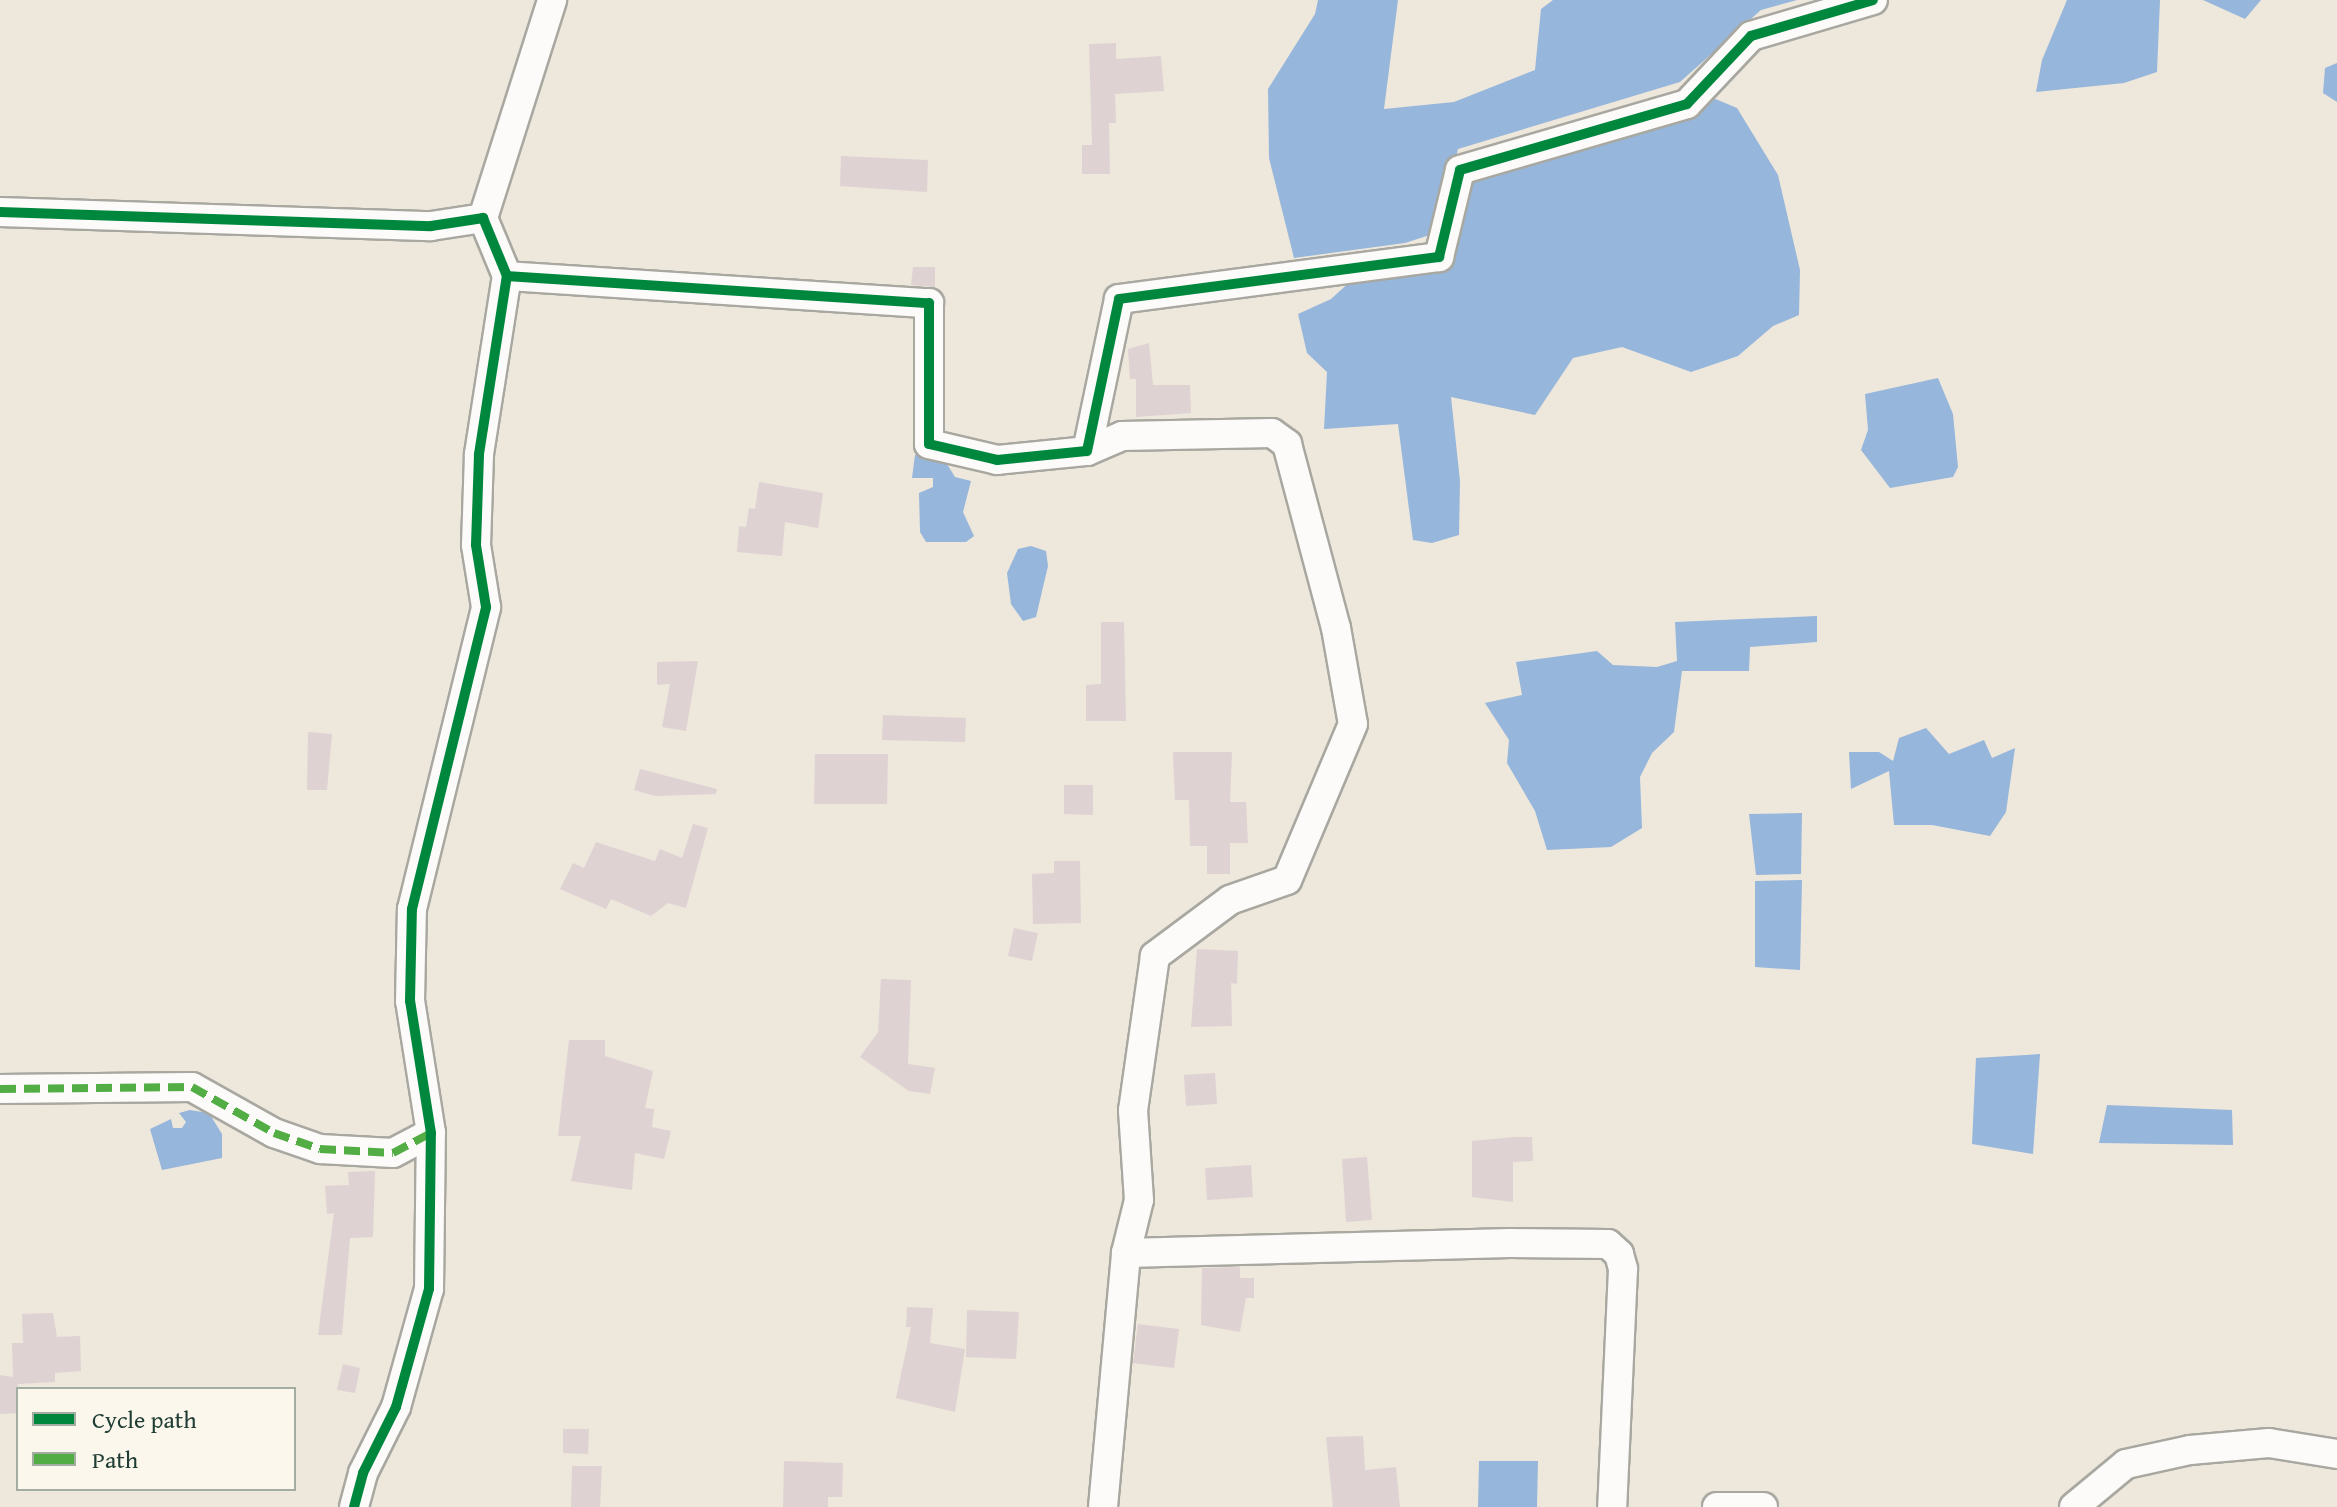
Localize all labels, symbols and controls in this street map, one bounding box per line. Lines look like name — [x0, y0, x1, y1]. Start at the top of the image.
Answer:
legend — [16, 1387, 296, 1491]
text: Cycle path — [92, 1402, 197, 1437]
text: Path — [92, 1442, 138, 1477]

